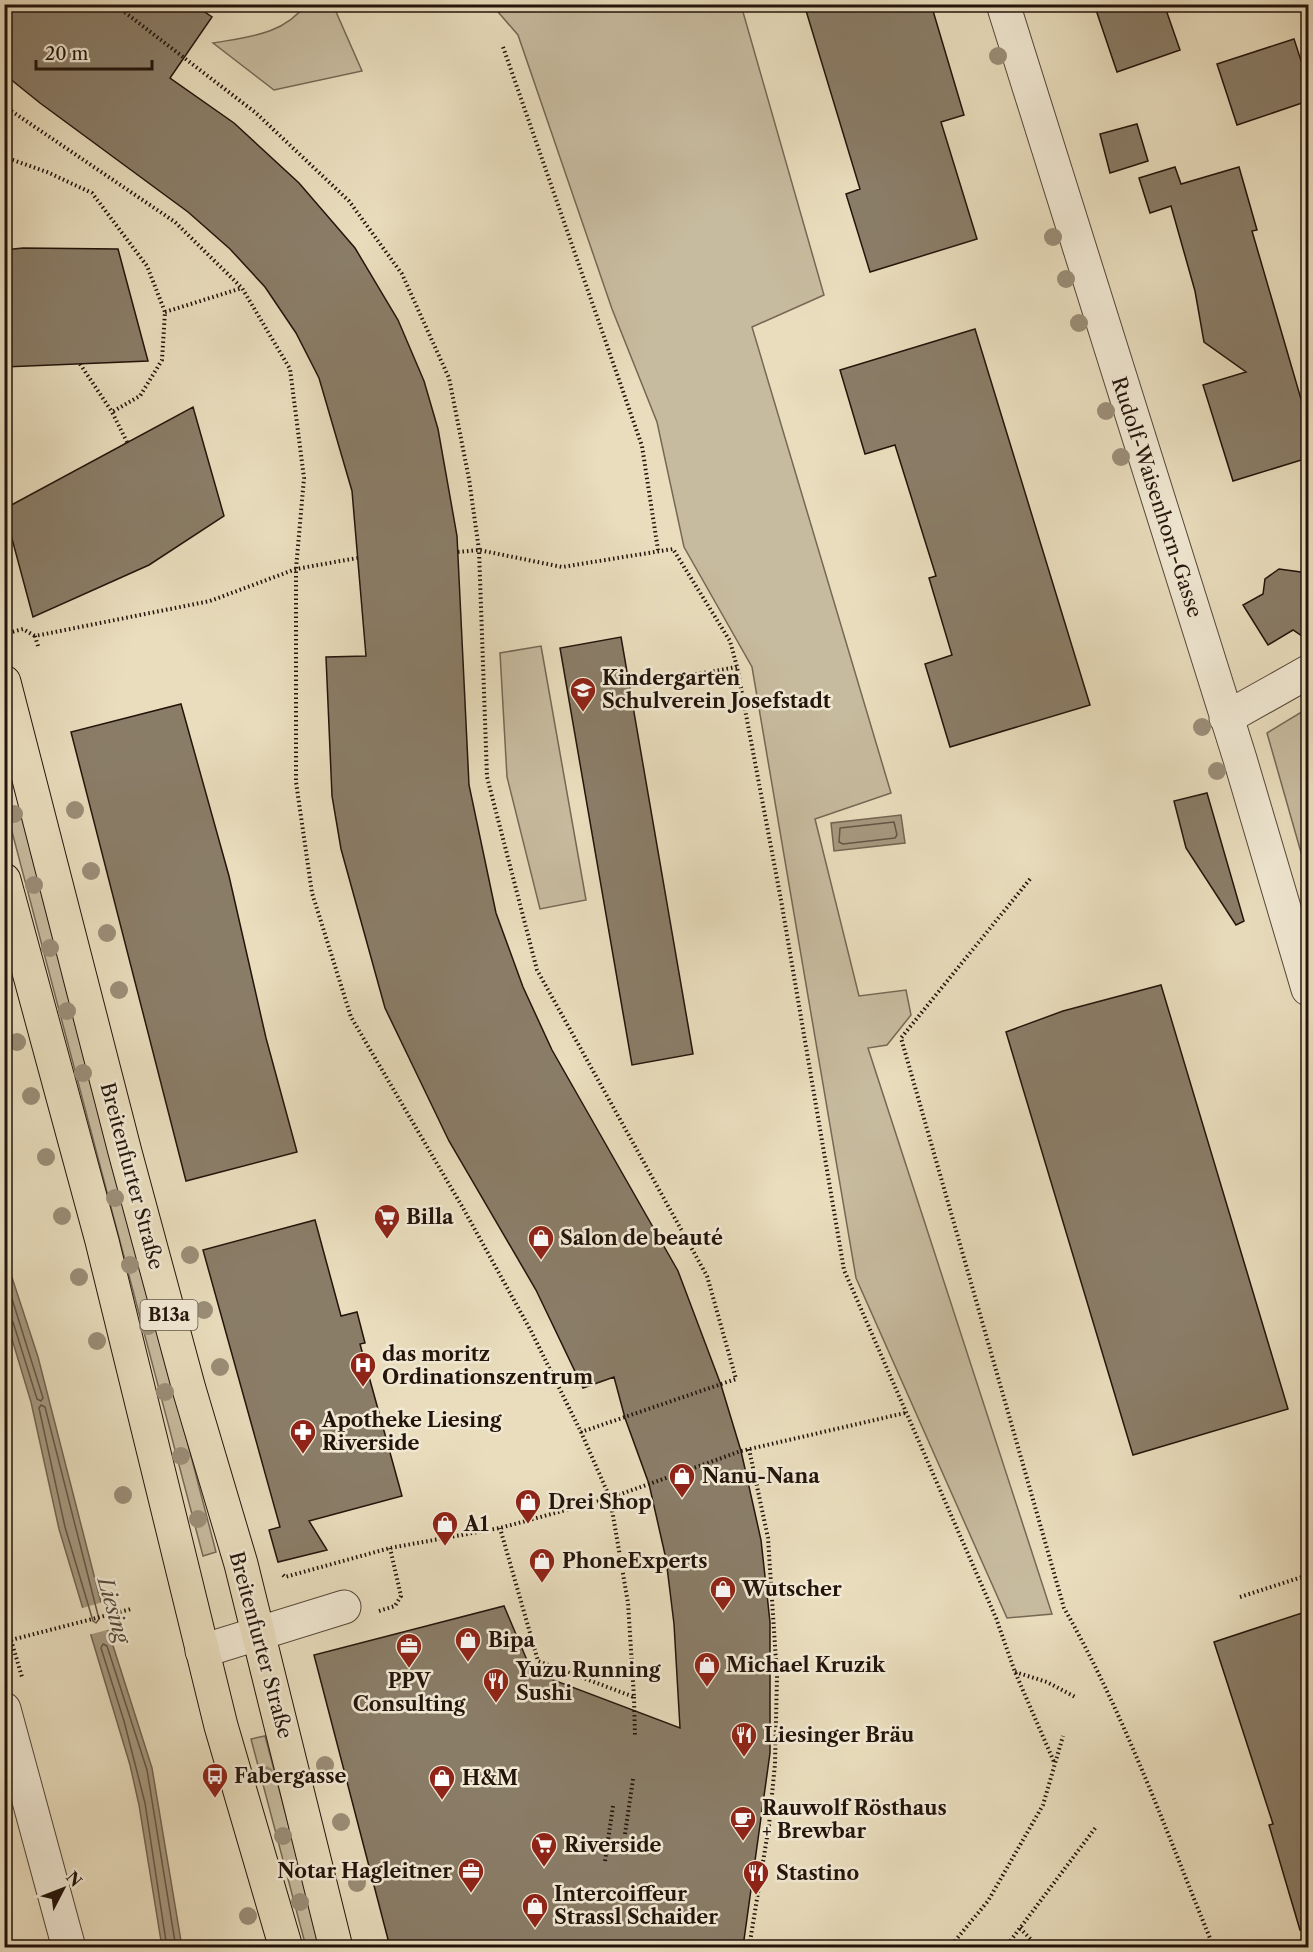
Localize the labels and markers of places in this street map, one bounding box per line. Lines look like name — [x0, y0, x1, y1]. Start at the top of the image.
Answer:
place label: Kindergarten Schulverein Josefstadt — [602, 666, 831, 713]
school or university icon: Kindergarten Schulverein Josefstadt — [568, 675, 598, 713]
supermarket icon: Billa — [372, 1202, 402, 1240]
place label: Billa — [406, 1205, 454, 1229]
shop icon: Salon de beauté — [526, 1223, 556, 1261]
place label: Salon de beauté — [560, 1226, 723, 1250]
place label: das moritz Ordinationszentrum — [382, 1342, 593, 1389]
hospital icon: das moritz Ordinationszentrum — [348, 1350, 378, 1388]
place label: Apotheke Liesing Riverside — [321, 1408, 502, 1455]
pharmacy icon: Apotheke Liesing Riverside — [288, 1417, 318, 1455]
shop icon: Nanu-Nana — [667, 1461, 697, 1499]
place label: Nanu-Nana — [702, 1464, 820, 1488]
shop icon: Drei Shop — [513, 1487, 543, 1525]
place label: Drei Shop — [548, 1490, 652, 1514]
shop icon: A1 — [430, 1509, 460, 1547]
place label: A1 — [463, 1512, 489, 1536]
shop icon: PhoneExperts — [527, 1546, 557, 1584]
place label: PhoneExperts — [562, 1549, 707, 1573]
shop icon: Wutscher — [708, 1574, 738, 1612]
place label: Wutscher — [741, 1577, 842, 1601]
shop icon: Bipa — [453, 1625, 483, 1663]
place label: Bipa — [488, 1628, 535, 1652]
office icon: PPV Consulting — [394, 1631, 424, 1669]
shop icon: Michael Kruzik — [692, 1650, 722, 1688]
place label: Michael Kruzik — [726, 1653, 886, 1677]
place label: Yuzu Running Sushi — [515, 1658, 661, 1705]
restaurant icon: Yuzu Running Sushi — [481, 1666, 511, 1704]
place label: PPV Consulting — [353, 1669, 466, 1716]
restaurant icon: Liesinger Bräu — [729, 1720, 759, 1758]
place label: Liesinger Bräu — [764, 1723, 914, 1747]
bus stop icon: Fabergasse — [200, 1761, 230, 1799]
shop icon: H&M — [427, 1763, 457, 1801]
place label: Fabergasse — [234, 1764, 347, 1788]
place label: H&M — [462, 1766, 518, 1790]
place label: Rauwolf Rösthaus + Brewbar — [762, 1796, 947, 1843]
cafe icon: Rauwolf Rösthaus + Brewbar — [728, 1804, 758, 1842]
supermarket icon: Riverside — [529, 1830, 559, 1868]
place label: Riverside — [564, 1833, 662, 1857]
office icon: Notar Hagleitner — [456, 1856, 486, 1894]
restaurant icon: Stastino — [741, 1858, 771, 1896]
place label: Notar Hagleitner — [277, 1859, 452, 1883]
place label: Stastino — [776, 1861, 859, 1885]
place label: Intercoiffeur Strassl Schaider — [554, 1882, 718, 1929]
shop icon: Intercoiffeur Strassl Schaider — [520, 1891, 550, 1929]

